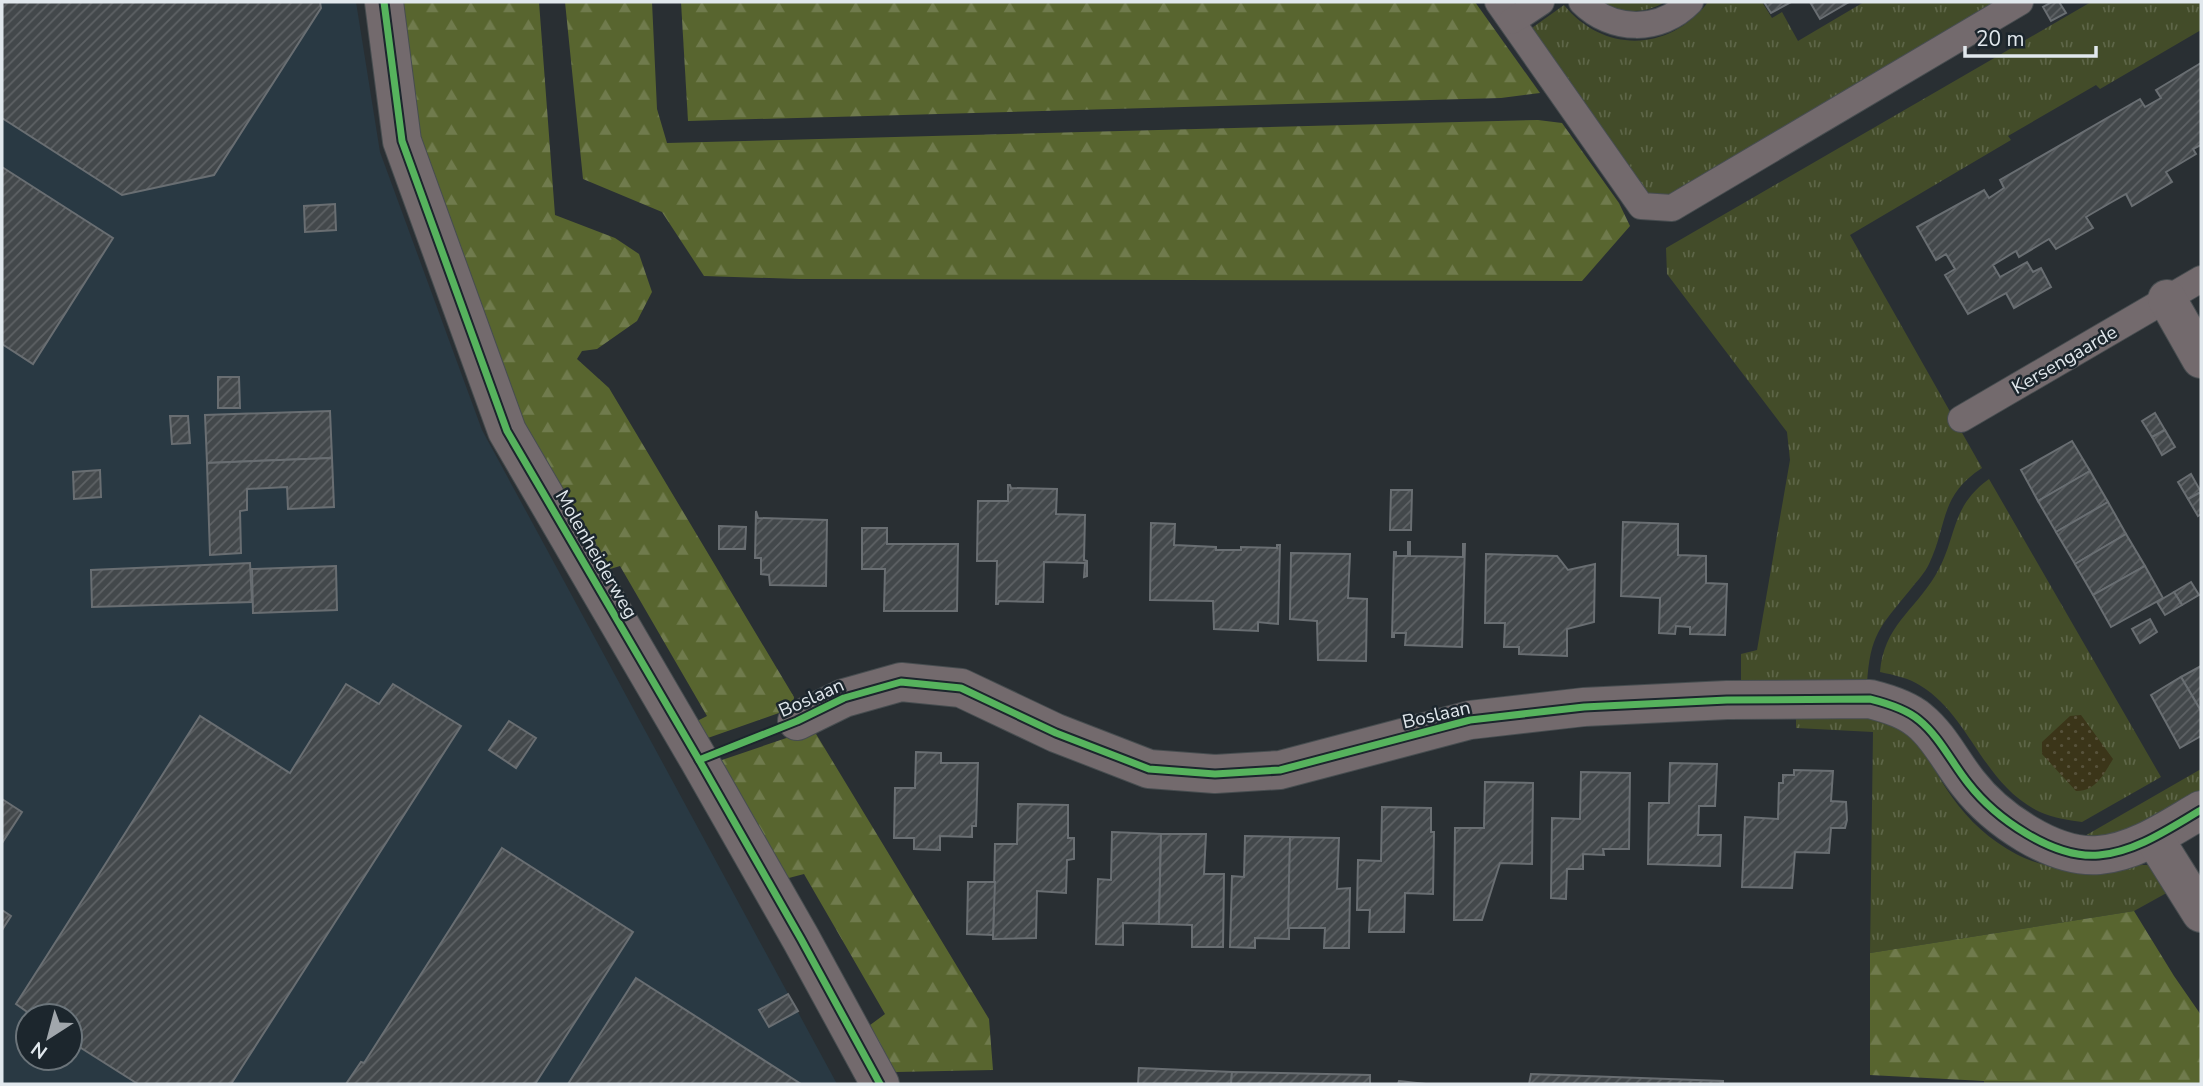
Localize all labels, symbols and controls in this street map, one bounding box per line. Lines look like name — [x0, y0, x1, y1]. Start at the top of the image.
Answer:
scale bar — [1965, 14, 2096, 58]
text: 20 m — [1976, 25, 2025, 53]
street label: Kersengaarde — [2007, 319, 2122, 401]
street label: Molenheiderweg — [549, 486, 643, 623]
street label: Boslaan — [775, 672, 848, 724]
street label: Boslaan — [1400, 695, 1473, 735]
north arrow — [14, 1002, 84, 1072]
text: N — [26, 1035, 53, 1065]

